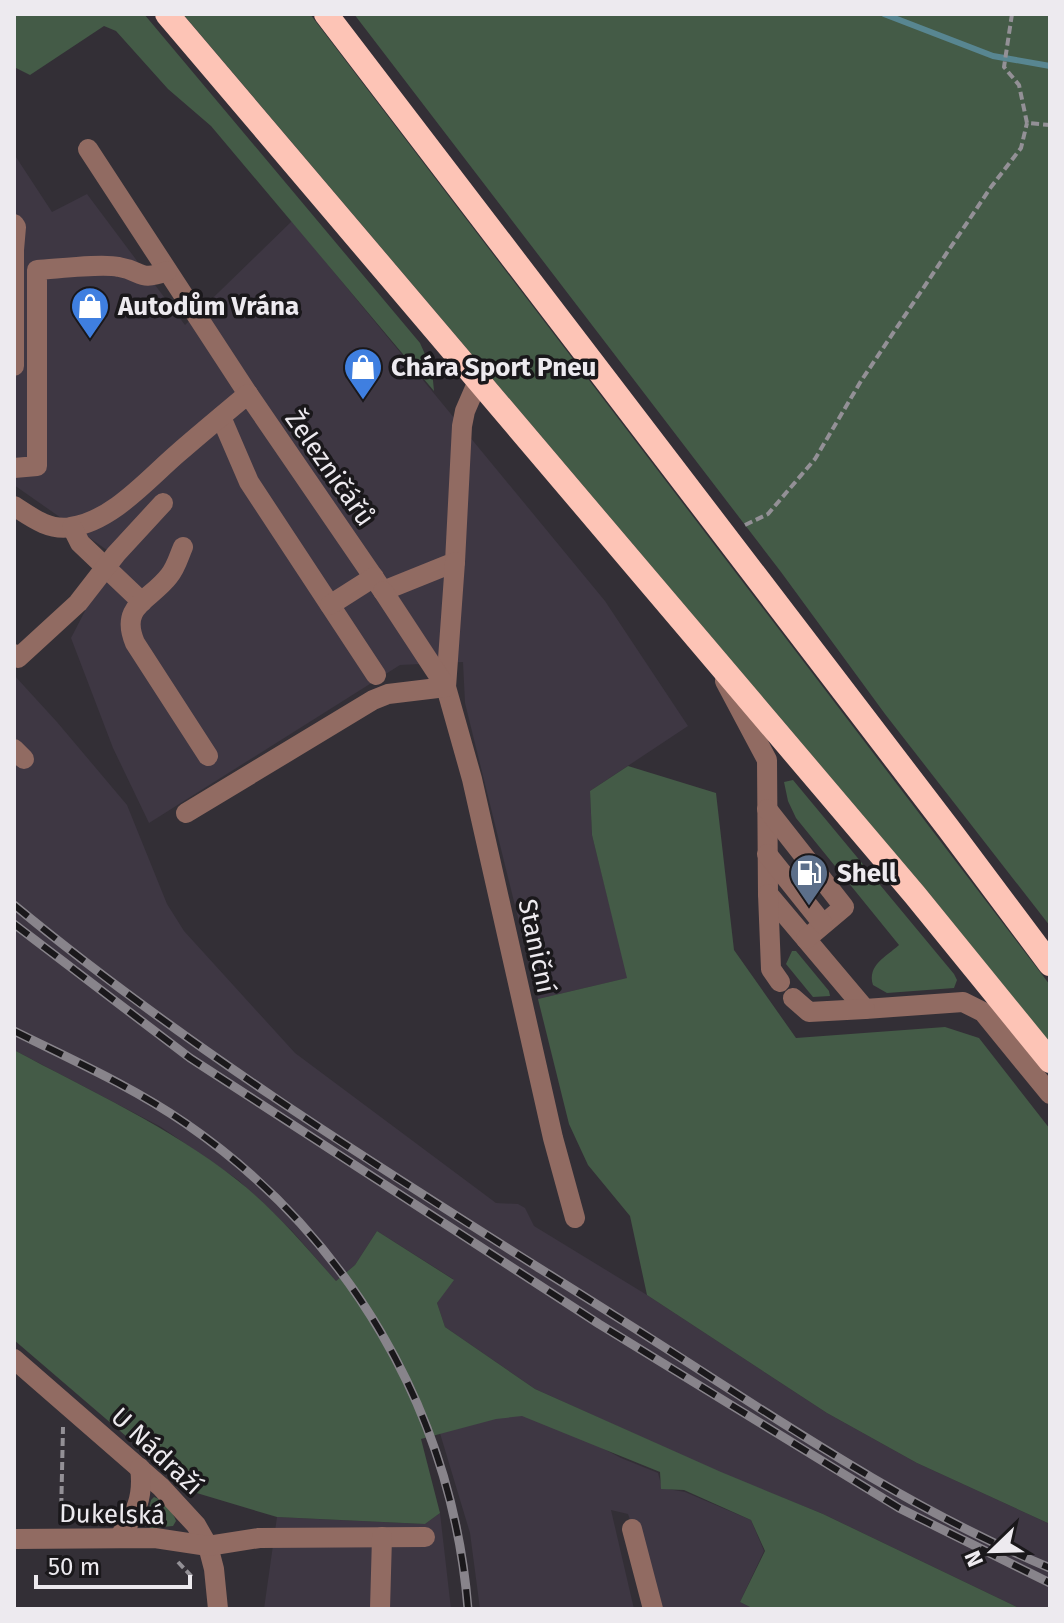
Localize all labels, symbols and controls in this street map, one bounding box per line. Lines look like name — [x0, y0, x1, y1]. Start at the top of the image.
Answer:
shop icon: Autodům Vrána — [69, 285, 111, 340]
place label: Autodům Vrána — [117, 291, 299, 322]
shop icon: Chára Sport Pneu — [342, 346, 384, 401]
place label: Chára Sport Pneu — [391, 352, 596, 383]
street label: Železničářů — [278, 404, 381, 532]
fuel station icon: Shell — [788, 852, 830, 907]
place label: Shell — [837, 858, 897, 889]
street label: Staniční — [511, 896, 562, 996]
street label: U Nádraží — [105, 1401, 209, 1501]
street label: Dukelská — [59, 1498, 165, 1531]
north arrow — [952, 1511, 1032, 1591]
scale bar — [36, 1539, 190, 1589]
text: N — [959, 1547, 989, 1571]
text: 50 m — [48, 1553, 100, 1581]

